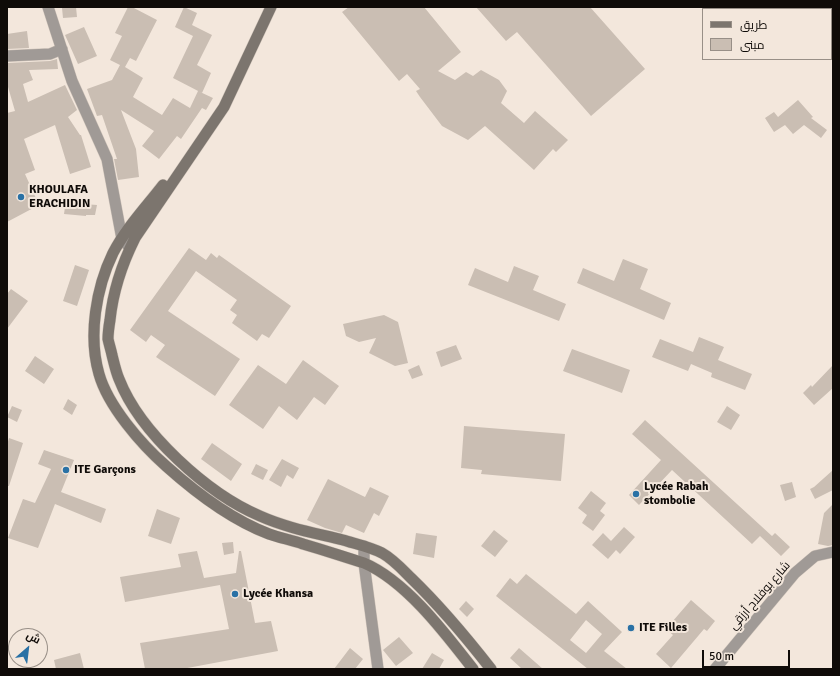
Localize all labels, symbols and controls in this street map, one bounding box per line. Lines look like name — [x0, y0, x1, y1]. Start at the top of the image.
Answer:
legend — [702, 8, 832, 60]
text: طريق — [740, 18, 767, 33]
text: مبنى — [740, 38, 765, 53]
place label: KHOULAFA ERACHIDIN — [29, 183, 90, 211]
marker: KHOULAFA ERACHIDIN — [16, 192, 26, 202]
place label: ITE Garçons — [74, 463, 136, 477]
marker: ITE Garçons — [61, 465, 71, 475]
place label: Lycée Rabah stombolie — [644, 480, 709, 508]
marker: Lycée Rabah stombolie — [631, 489, 641, 499]
street label: شارع بوفلاح أرزقي — [726, 559, 794, 633]
place label: Lycée Khansa — [243, 587, 313, 601]
marker: Lycée Khansa — [230, 589, 240, 599]
place label: ITE Filles — [639, 621, 687, 635]
marker: ITE Filles — [626, 623, 636, 633]
north arrow — [8, 628, 48, 668]
text: ش — [24, 629, 43, 647]
scale bar — [704, 642, 792, 668]
text: 50 m — [709, 649, 734, 664]

